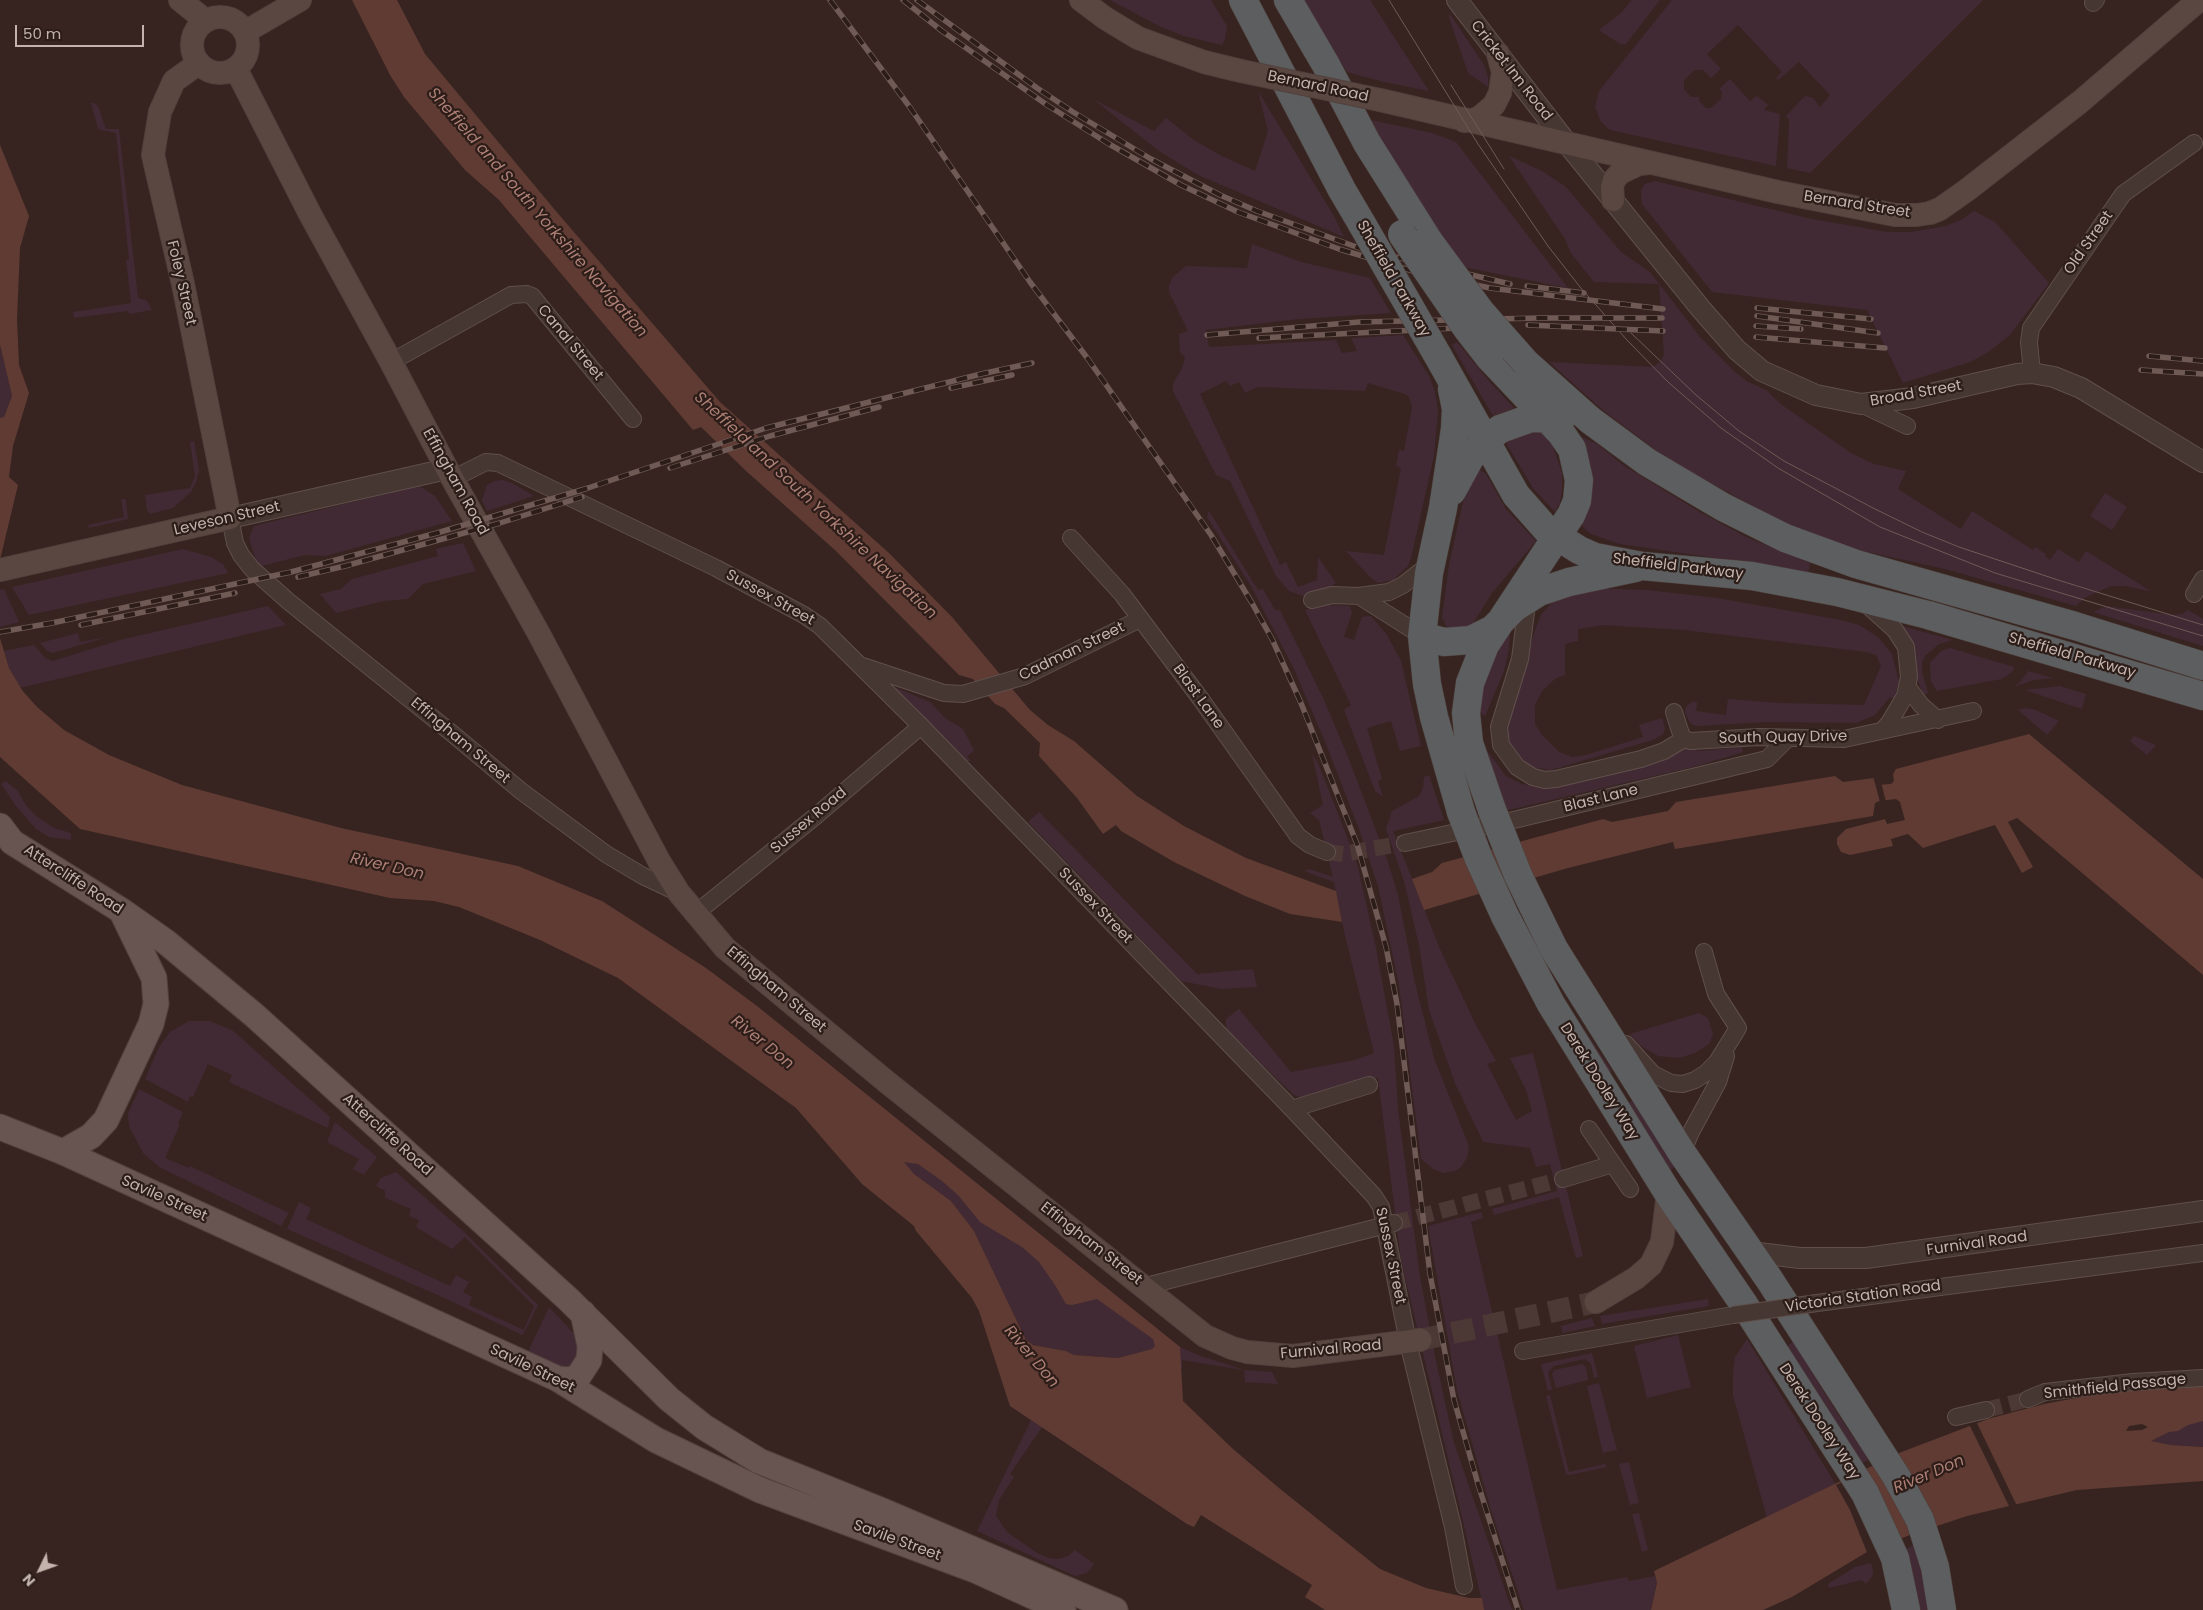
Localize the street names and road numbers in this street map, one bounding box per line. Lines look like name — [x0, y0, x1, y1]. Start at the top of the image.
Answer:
street label: Cricket Inn Road — [1466, 17, 1556, 125]
street label: Bernard Road — [1266, 68, 1370, 106]
street label: Bernard Street — [1803, 188, 1911, 222]
street label: Old Street — [2061, 208, 2117, 278]
street label: Sheffield Parkway — [1352, 218, 1434, 340]
street label: Foley Street — [162, 239, 200, 327]
street label: Canal Street — [533, 302, 607, 384]
street label: Broad Street — [1869, 377, 1963, 411]
street label: Effingham Road — [418, 426, 492, 538]
street label: Leveson Street — [172, 498, 282, 540]
street label: Sheffield Parkway — [1612, 550, 1744, 584]
street label: Sussex Street — [723, 566, 817, 630]
street label: Cadman Street — [1016, 619, 1128, 685]
street label: Sheffield Parkway — [2006, 629, 2138, 683]
street label: Blast Lane — [1168, 661, 1228, 733]
street label: Effingham Street — [407, 694, 513, 788]
street label: South Quay Drive — [1719, 728, 1847, 748]
street label: Blast Lane — [1562, 781, 1640, 817]
street label: Sussex Road — [767, 784, 851, 858]
street label: Attercliffe Road — [20, 841, 126, 919]
street label: Sussex Street — [1054, 864, 1136, 948]
street label: Effingham Street — [723, 943, 829, 1037]
street label: Derek Dooley Way — [1556, 1020, 1642, 1144]
street label: Attercliffe Road — [338, 1090, 436, 1180]
street label: Savile Street — [118, 1172, 210, 1226]
street label: Effingham Street — [1037, 1199, 1145, 1289]
street label: Sussex Street — [1371, 1206, 1409, 1306]
street label: Furnival Road — [1926, 1228, 2028, 1260]
street label: Victoria Station Road — [1784, 1277, 1942, 1317]
street label: Furnival Road — [1280, 1337, 1382, 1363]
street label: Savile Street — [487, 1341, 577, 1397]
street label: Derek Dooley Way — [1775, 1360, 1863, 1484]
street label: Smithfield Passage — [2043, 1371, 2187, 1403]
street label: Savile Street — [851, 1517, 943, 1565]

